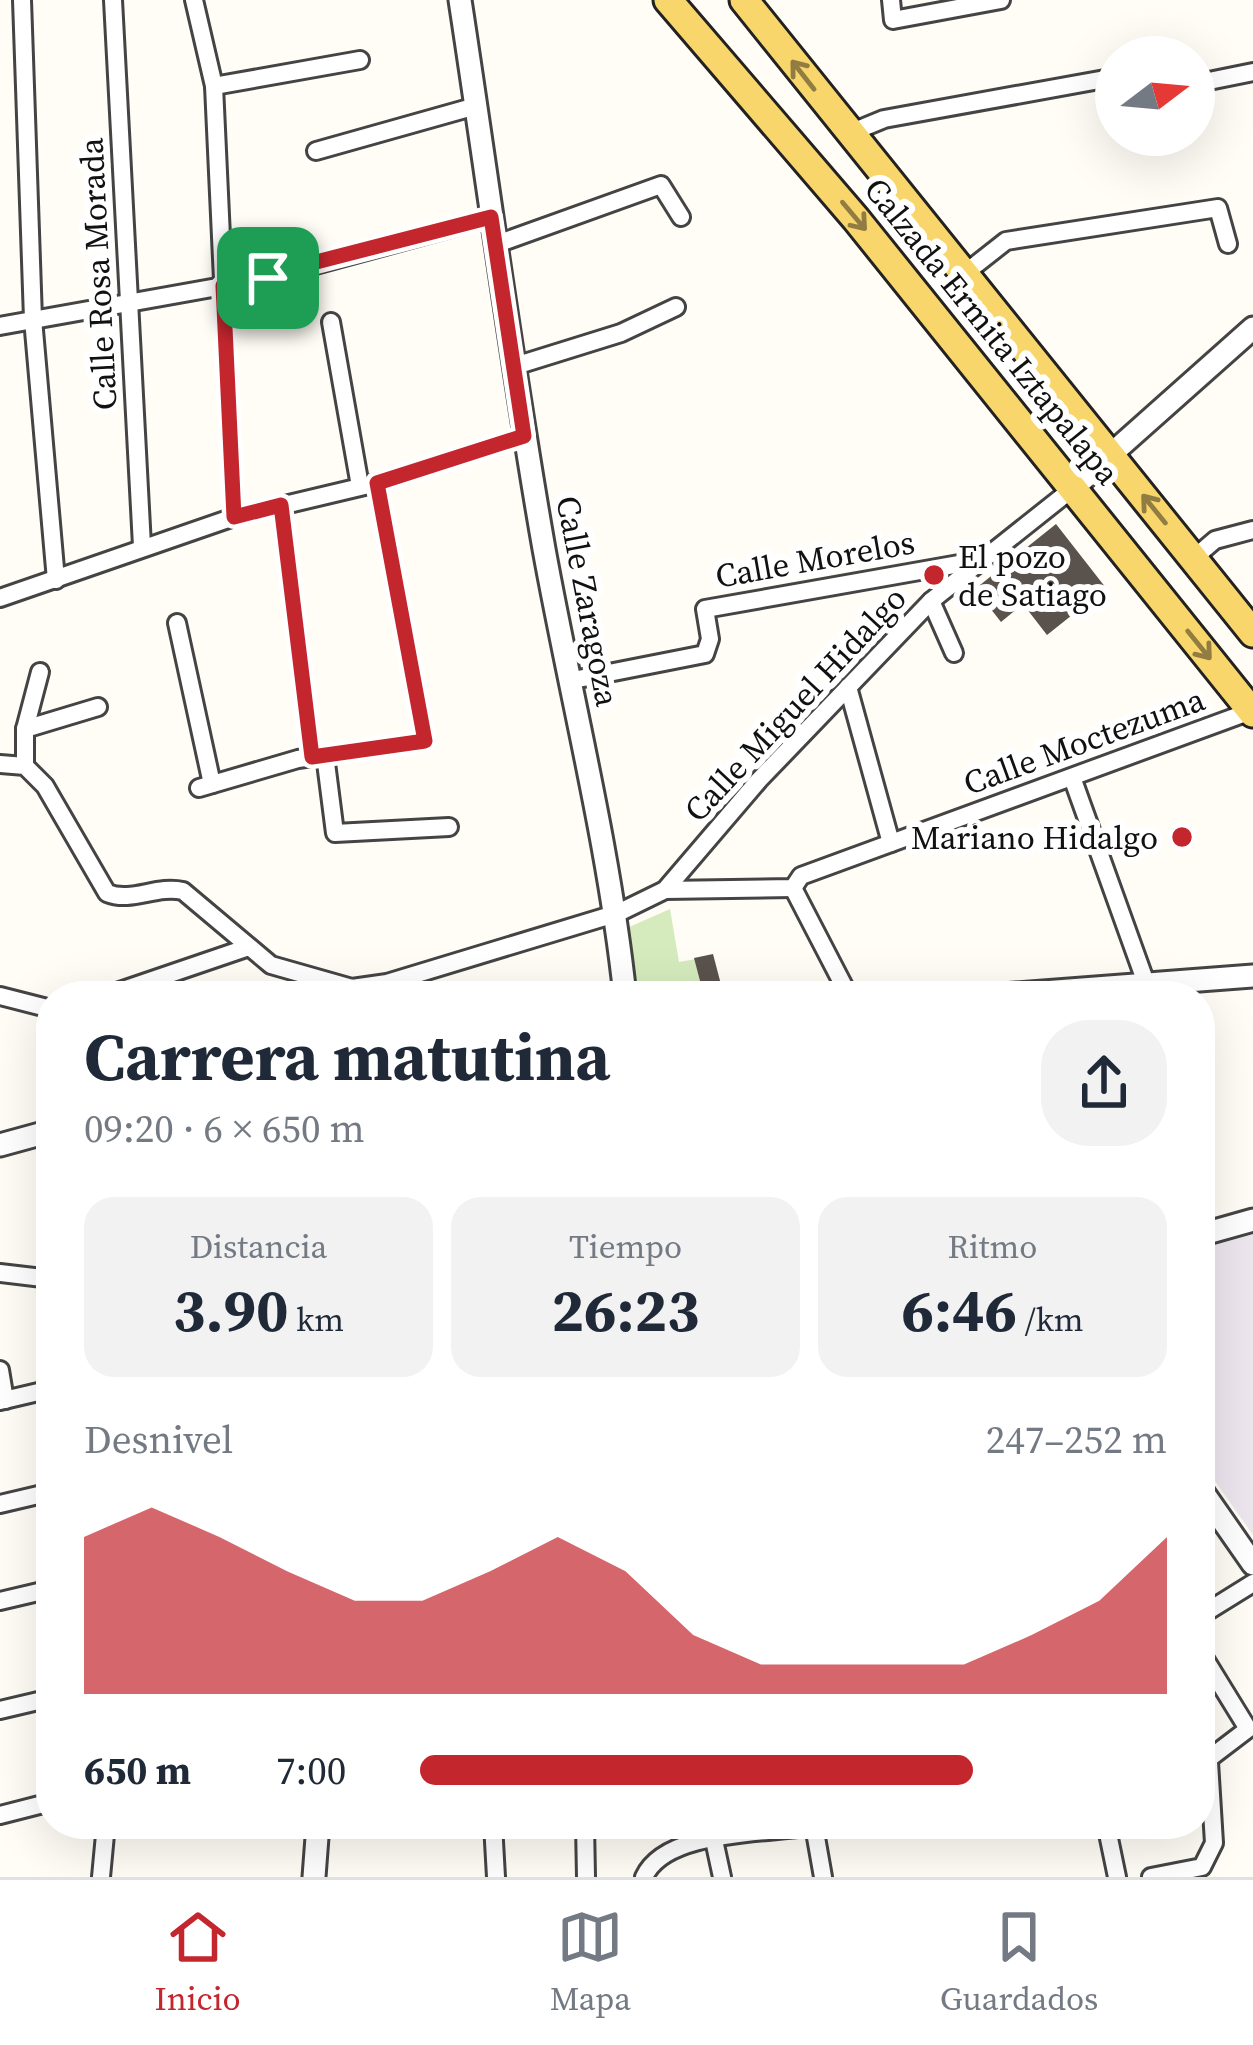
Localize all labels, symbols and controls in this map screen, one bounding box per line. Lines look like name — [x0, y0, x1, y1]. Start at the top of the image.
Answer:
north arrow — [1095, 36, 1215, 156]
map controls — [1095, 36, 1215, 156]
one-way arrow — [790, 59, 817, 91]
street label: Calle Rosa Morada — [68, 136, 128, 411]
street label: Calzada Ermita Iztapalapa — [854, 168, 1130, 494]
one-way arrow — [839, 200, 867, 231]
pin — [217, 227, 319, 329]
icon: arrive — [235, 245, 301, 311]
street label: Calle Zaragoza — [546, 492, 630, 710]
one-way arrow — [1141, 493, 1168, 525]
street label: Calle Morelos — [712, 519, 918, 599]
place label: El pozo de Satiago — [958, 534, 1107, 617]
marker: El pozo de Satiago — [921, 562, 947, 588]
street label: Calle Miguel Hidalgo — [674, 576, 916, 832]
one-way arrow — [1184, 629, 1212, 660]
street label: Calle Moctezuma — [957, 676, 1211, 805]
place label: Mariano Hidalgo — [911, 815, 1158, 860]
marker: Mariano Hidalgo — [1169, 824, 1195, 850]
text: Carrera matutina — [84, 1012, 610, 1102]
button: share — [1041, 1020, 1167, 1146]
text: 09:20 · 6 × 650 m — [84, 1102, 365, 1155]
text: Distancia — [190, 1224, 327, 1269]
text: Tiempo — [569, 1224, 682, 1269]
text: Ritmo — [948, 1224, 1037, 1269]
text: 3.90 — [173, 1269, 289, 1351]
text: 26:23 — [551, 1269, 700, 1351]
text: 6:46 — [902, 1269, 1017, 1351]
text: km — [289, 1297, 344, 1342]
text: /km — [1017, 1297, 1083, 1342]
text: Desnivel — [84, 1413, 233, 1466]
text: 247–252 m — [986, 1413, 1167, 1466]
text: 650 m — [84, 1744, 191, 1797]
text: 7:00 — [276, 1744, 346, 1797]
tab: Inicio — [155, 1904, 241, 2021]
tab: Mapa — [550, 1904, 631, 2021]
tab: Guardados — [940, 1904, 1098, 2021]

